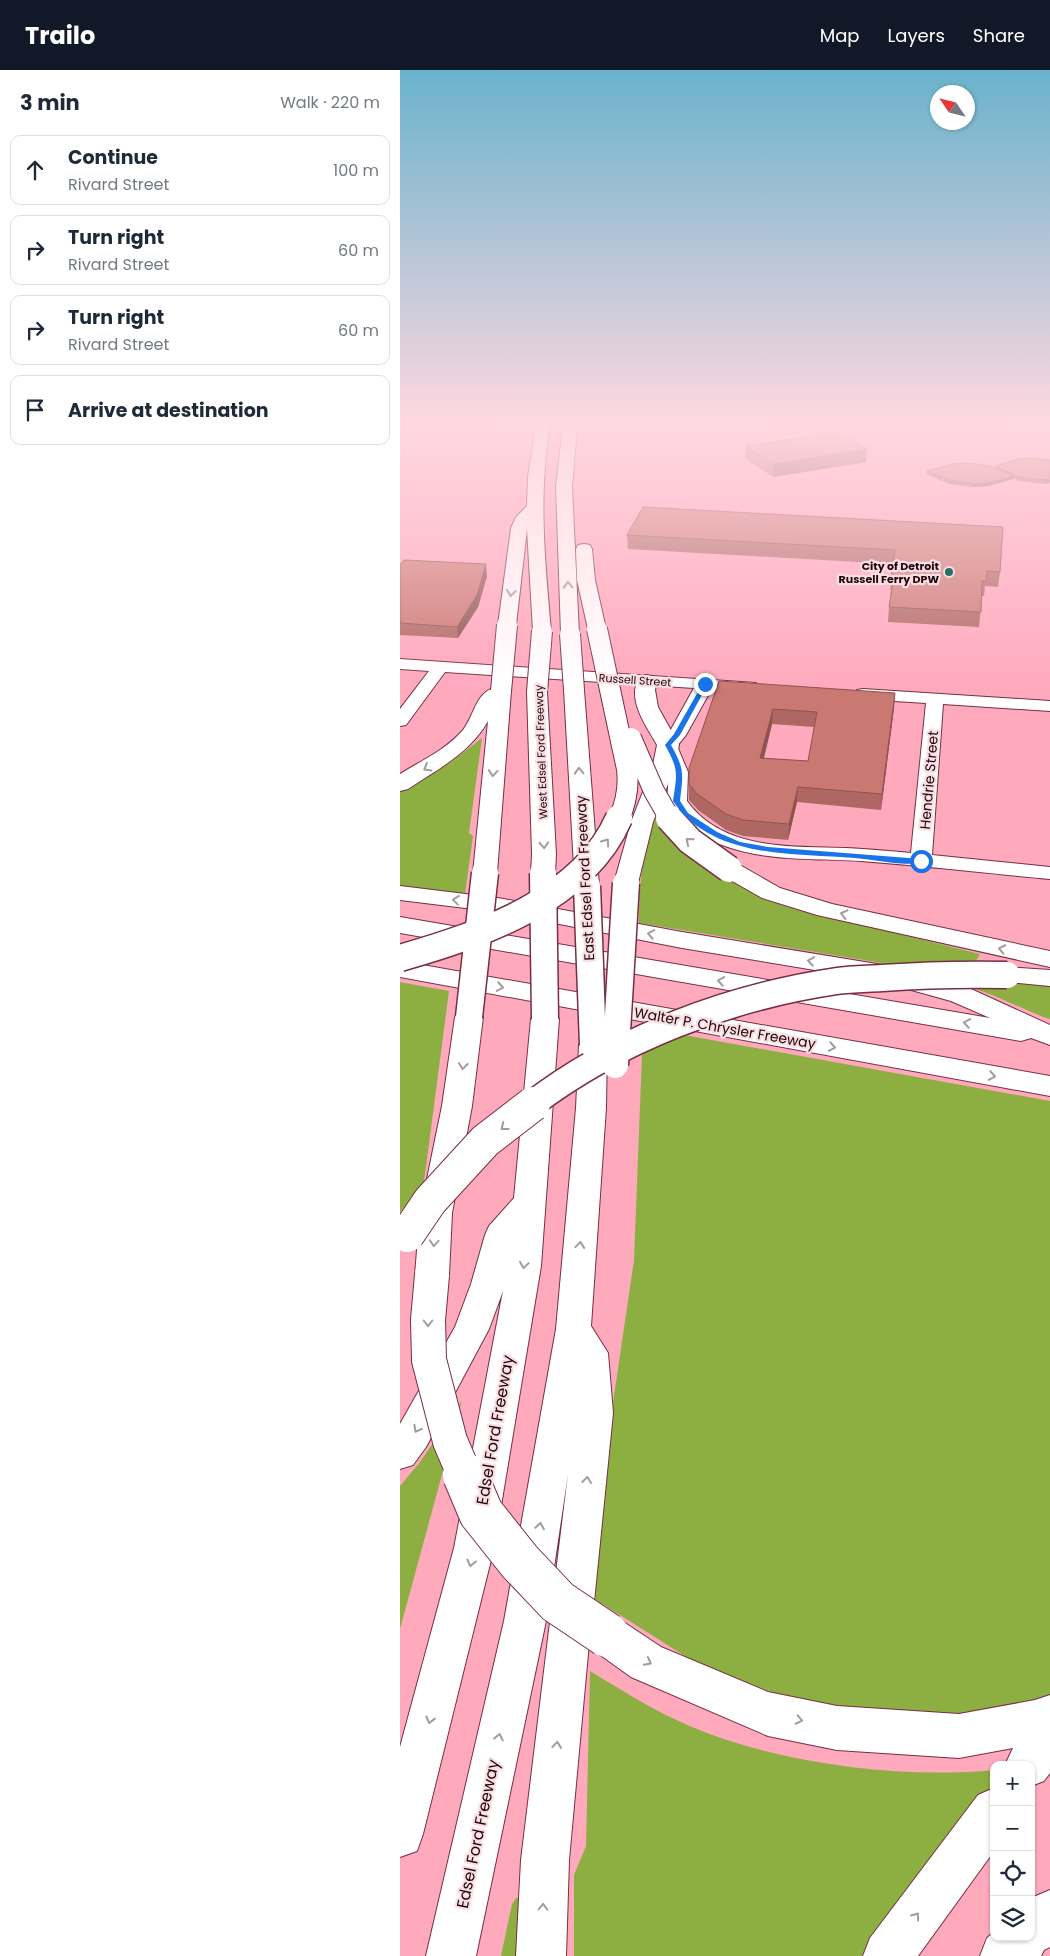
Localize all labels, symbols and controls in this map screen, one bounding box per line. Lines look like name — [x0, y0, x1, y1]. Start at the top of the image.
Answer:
text: Trailo — [25, 19, 95, 52]
text: Map — [820, 23, 860, 48]
text: Layers — [888, 23, 945, 48]
text: Share — [973, 23, 1025, 48]
north arrow — [930, 85, 975, 130]
text: 3 min — [20, 88, 80, 117]
text: Walk · 220 m — [280, 91, 380, 114]
text: Continue — [68, 144, 158, 171]
icon: ahead — [21, 156, 49, 184]
text: 100 m — [333, 159, 379, 182]
text: Rivard Street — [68, 173, 169, 196]
text: Turn right — [68, 224, 164, 251]
icon: right — [21, 236, 49, 264]
text: 60 m — [338, 239, 379, 262]
text: Rivard Street — [68, 253, 169, 276]
text: Turn right — [68, 304, 164, 331]
icon: right — [21, 316, 49, 344]
text: 60 m — [338, 319, 379, 342]
text: Rivard Street — [68, 333, 169, 356]
icon: arrive — [21, 396, 49, 424]
text: Arrive at destination — [68, 397, 269, 424]
place label: City of Detroit Russell Ferry DPW — [839, 558, 940, 587]
marker: City of Detroit Russell Ferry DPW — [943, 566, 955, 578]
one-way arrow — [563, 581, 573, 588]
one-way arrow — [506, 590, 517, 598]
street label: Russell Street — [598, 669, 672, 691]
route end — [694, 673, 717, 696]
street label: West Edsel Ford Freeway — [531, 684, 551, 820]
street label: Hendrie Street — [915, 730, 943, 830]
one-way arrow — [423, 762, 432, 772]
one-way arrow — [574, 767, 585, 775]
one-way arrow — [488, 769, 499, 777]
street label: East Edsel Ford Freeway — [571, 795, 599, 961]
one-way arrow — [686, 837, 695, 846]
one-way arrow — [600, 838, 609, 848]
one-way arrow — [538, 841, 549, 849]
route start — [910, 850, 933, 873]
one-way arrow — [452, 895, 460, 906]
one-way arrow — [839, 909, 848, 920]
one-way arrow — [646, 929, 655, 939]
one-way arrow — [998, 944, 1007, 955]
one-way arrow — [806, 957, 815, 967]
one-way arrow — [717, 976, 725, 986]
one-way arrow — [495, 981, 504, 991]
street label: Walter P. Chrysler Freeway — [633, 1002, 817, 1054]
one-way arrow — [963, 1019, 972, 1029]
one-way arrow — [827, 1041, 836, 1051]
one-way arrow — [458, 1062, 469, 1070]
one-way arrow — [987, 1070, 996, 1080]
one-way arrow — [500, 1122, 509, 1131]
one-way arrow — [429, 1239, 440, 1247]
one-way arrow — [574, 1241, 585, 1249]
one-way arrow — [519, 1261, 530, 1269]
one-way arrow — [423, 1320, 433, 1328]
street label: Edsel Ford Freeway — [471, 1353, 519, 1507]
one-way arrow — [413, 1423, 423, 1432]
one-way arrow — [581, 1475, 592, 1483]
one-way arrow — [535, 1522, 545, 1531]
one-way arrow — [466, 1558, 476, 1566]
one-way arrow — [642, 1656, 651, 1666]
one-way arrow — [794, 1714, 803, 1725]
one-way arrow — [425, 1716, 436, 1725]
one-way arrow — [493, 1733, 504, 1742]
one-way arrow — [551, 1741, 562, 1749]
street label: Edsel Ford Freeway — [451, 1757, 505, 1911]
map controls — [990, 1761, 1035, 1941]
button: + — [990, 1761, 1035, 1806]
button: − — [990, 1806, 1035, 1851]
button: locate — [990, 1851, 1035, 1896]
button: layers — [990, 1896, 1035, 1941]
one-way arrow — [537, 1903, 548, 1911]
one-way arrow — [910, 1912, 919, 1922]

